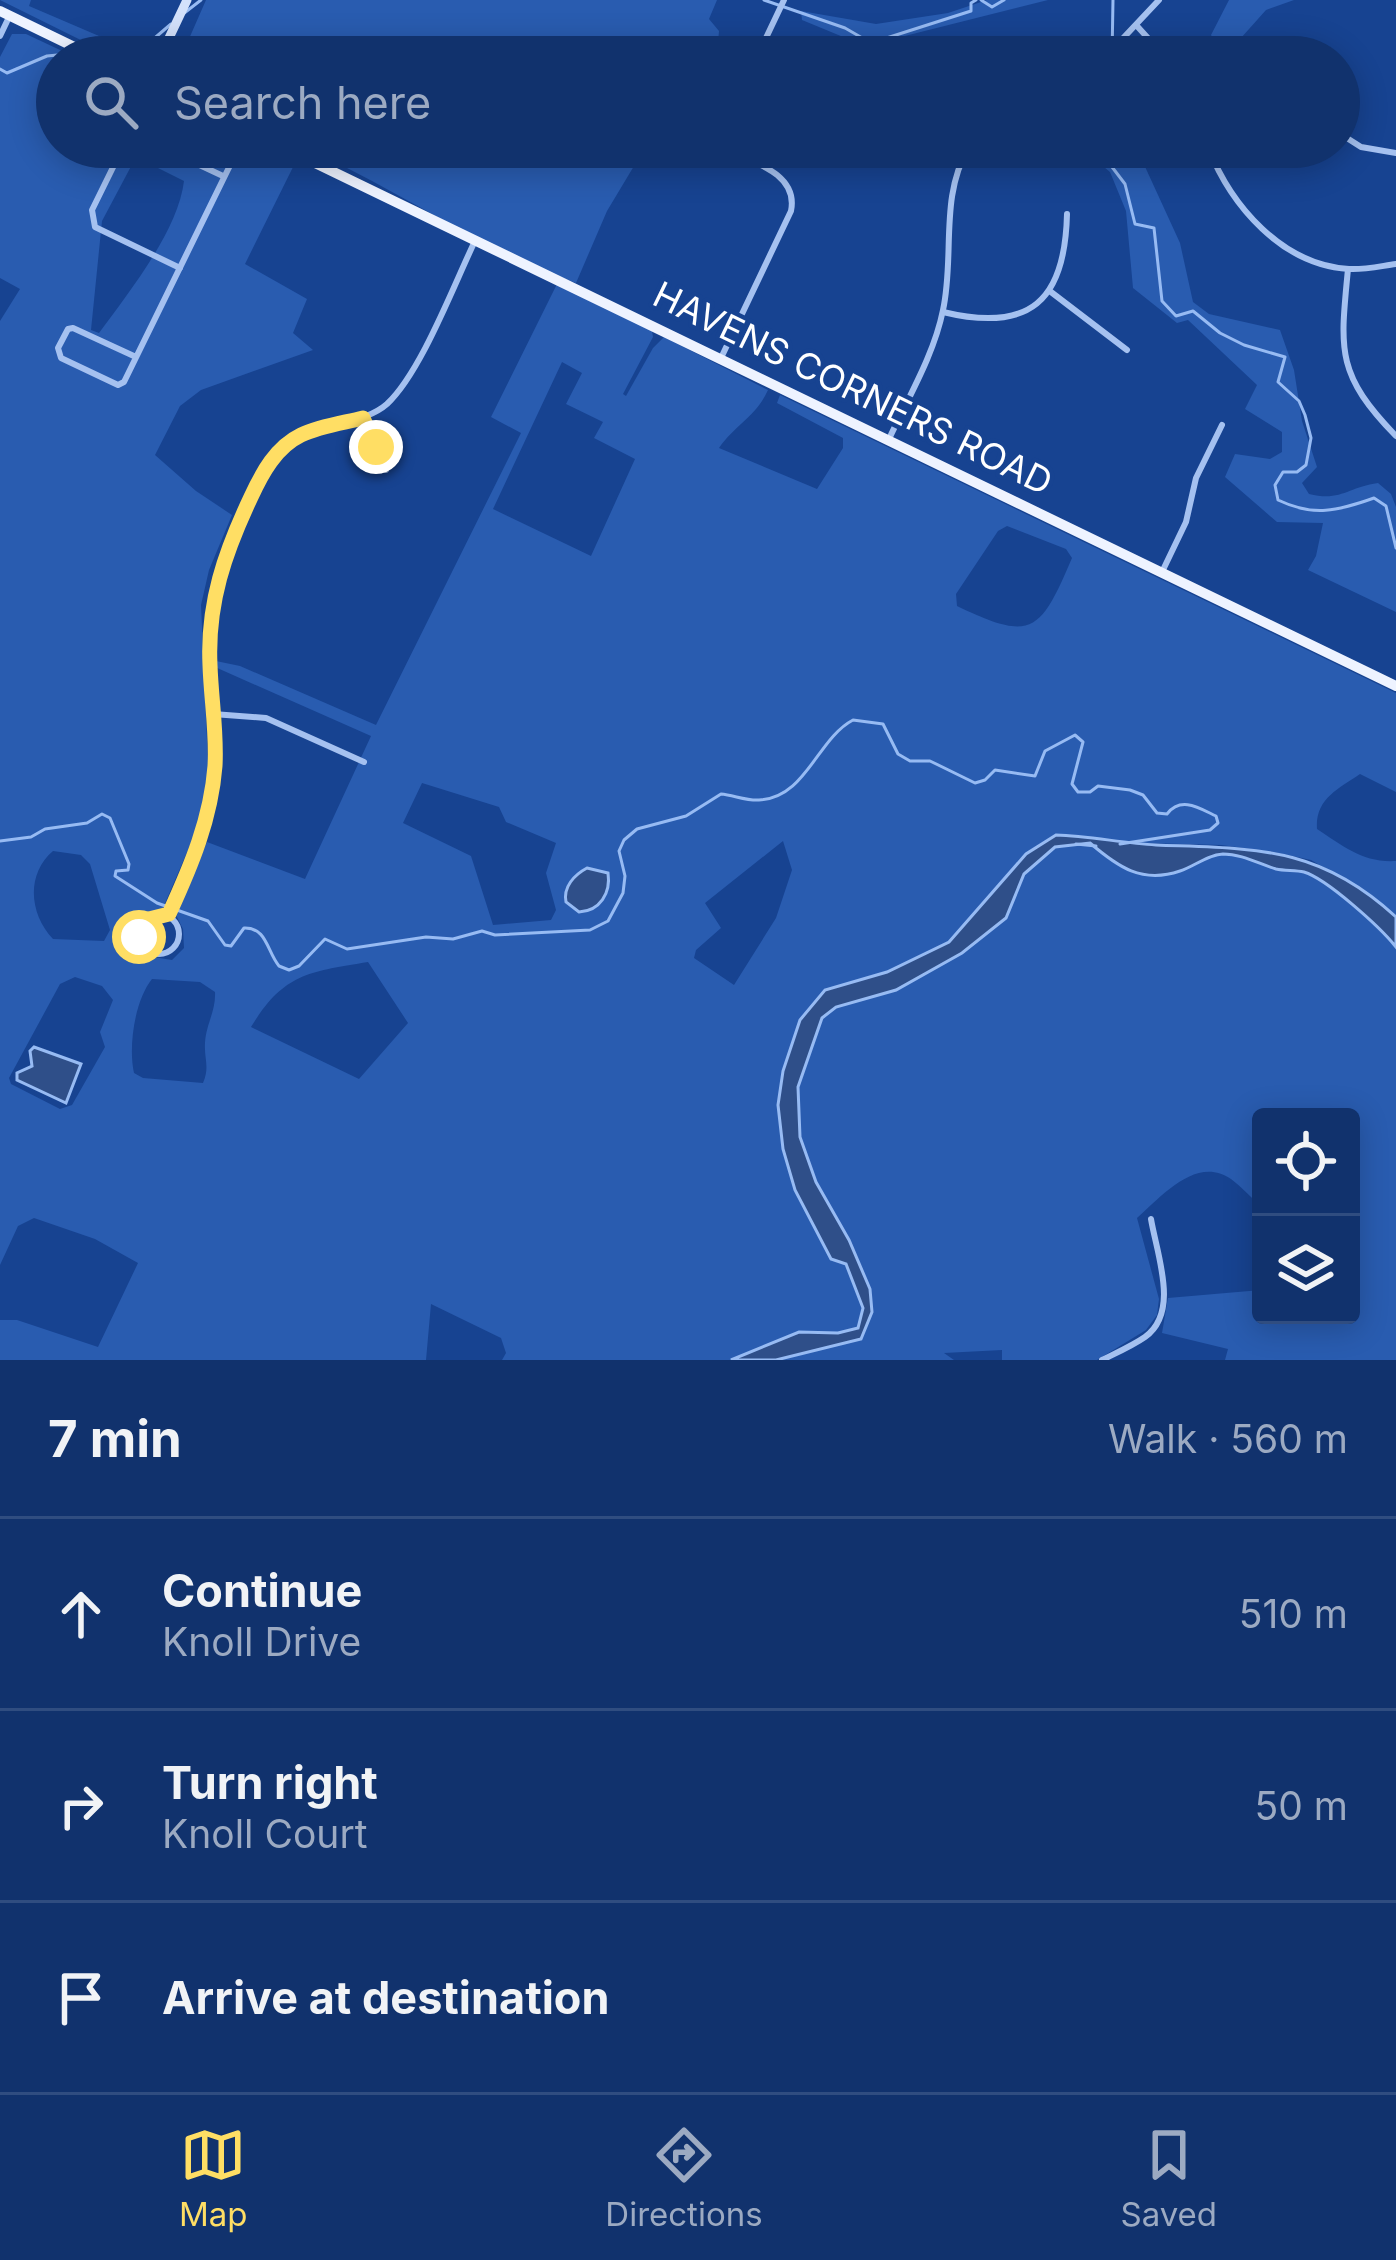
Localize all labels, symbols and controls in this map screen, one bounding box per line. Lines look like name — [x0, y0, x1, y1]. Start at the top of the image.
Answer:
search box — [36, 36, 1360, 168]
icon: search — [78, 69, 144, 135]
text: Search here — [174, 75, 431, 130]
street label: HAVENS CORNERS ROAD — [646, 272, 1060, 504]
route end — [349, 420, 403, 474]
route start — [112, 910, 166, 964]
map controls — [1252, 1108, 1360, 1324]
button: locate — [1252, 1108, 1360, 1216]
button: layers — [1252, 1216, 1360, 1324]
text: 7 min — [48, 1408, 182, 1469]
text: Walk · 560 m — [1108, 1415, 1348, 1462]
text: Continue — [162, 1563, 362, 1618]
icon: ahead — [48, 1581, 114, 1647]
text: 510 m — [1239, 1590, 1348, 1637]
text: Knoll Drive — [162, 1618, 361, 1665]
text: Turn right — [162, 1755, 378, 1810]
icon: right — [48, 1773, 114, 1839]
text: 50 m — [1255, 1782, 1348, 1829]
text: Knoll Court — [162, 1810, 367, 1857]
icon: arrive — [48, 1965, 114, 2031]
text: Arrive at destination — [162, 1970, 609, 2025]
tab: Map — [179, 2122, 247, 2234]
tab: Directions — [605, 2122, 763, 2234]
tab: Saved — [1120, 2122, 1217, 2234]

